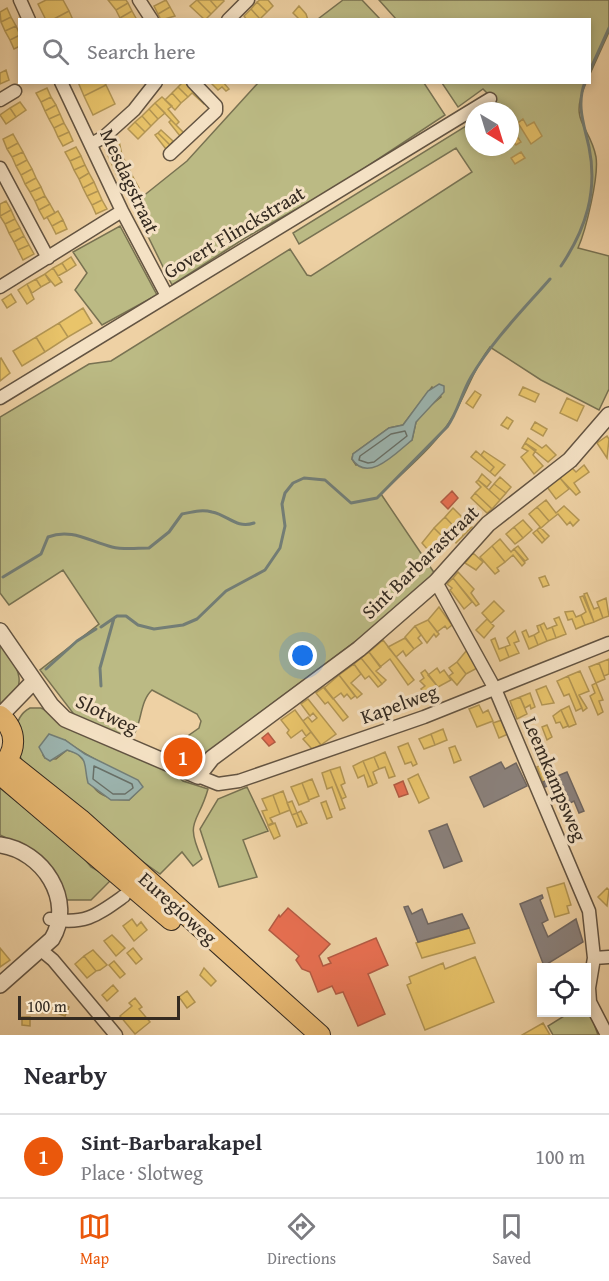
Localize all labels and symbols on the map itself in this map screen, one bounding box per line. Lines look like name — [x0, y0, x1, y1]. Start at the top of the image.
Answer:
north arrow — [465, 102, 519, 156]
street label: Mesdagstraat — [93, 124, 167, 238]
street label: Govert Flinckstraat — [158, 178, 310, 285]
street label: Sint Barbarastraat — [354, 498, 485, 625]
your location — [288, 641, 317, 670]
street label: Kapelweg — [356, 676, 442, 731]
street label: Slotweg — [71, 686, 143, 741]
street label: Leemkampsweg — [516, 712, 595, 846]
pin: 1 — [164, 734, 202, 780]
street label: Euregioweg — [133, 864, 224, 951]
scale bar — [18, 993, 180, 1020]

